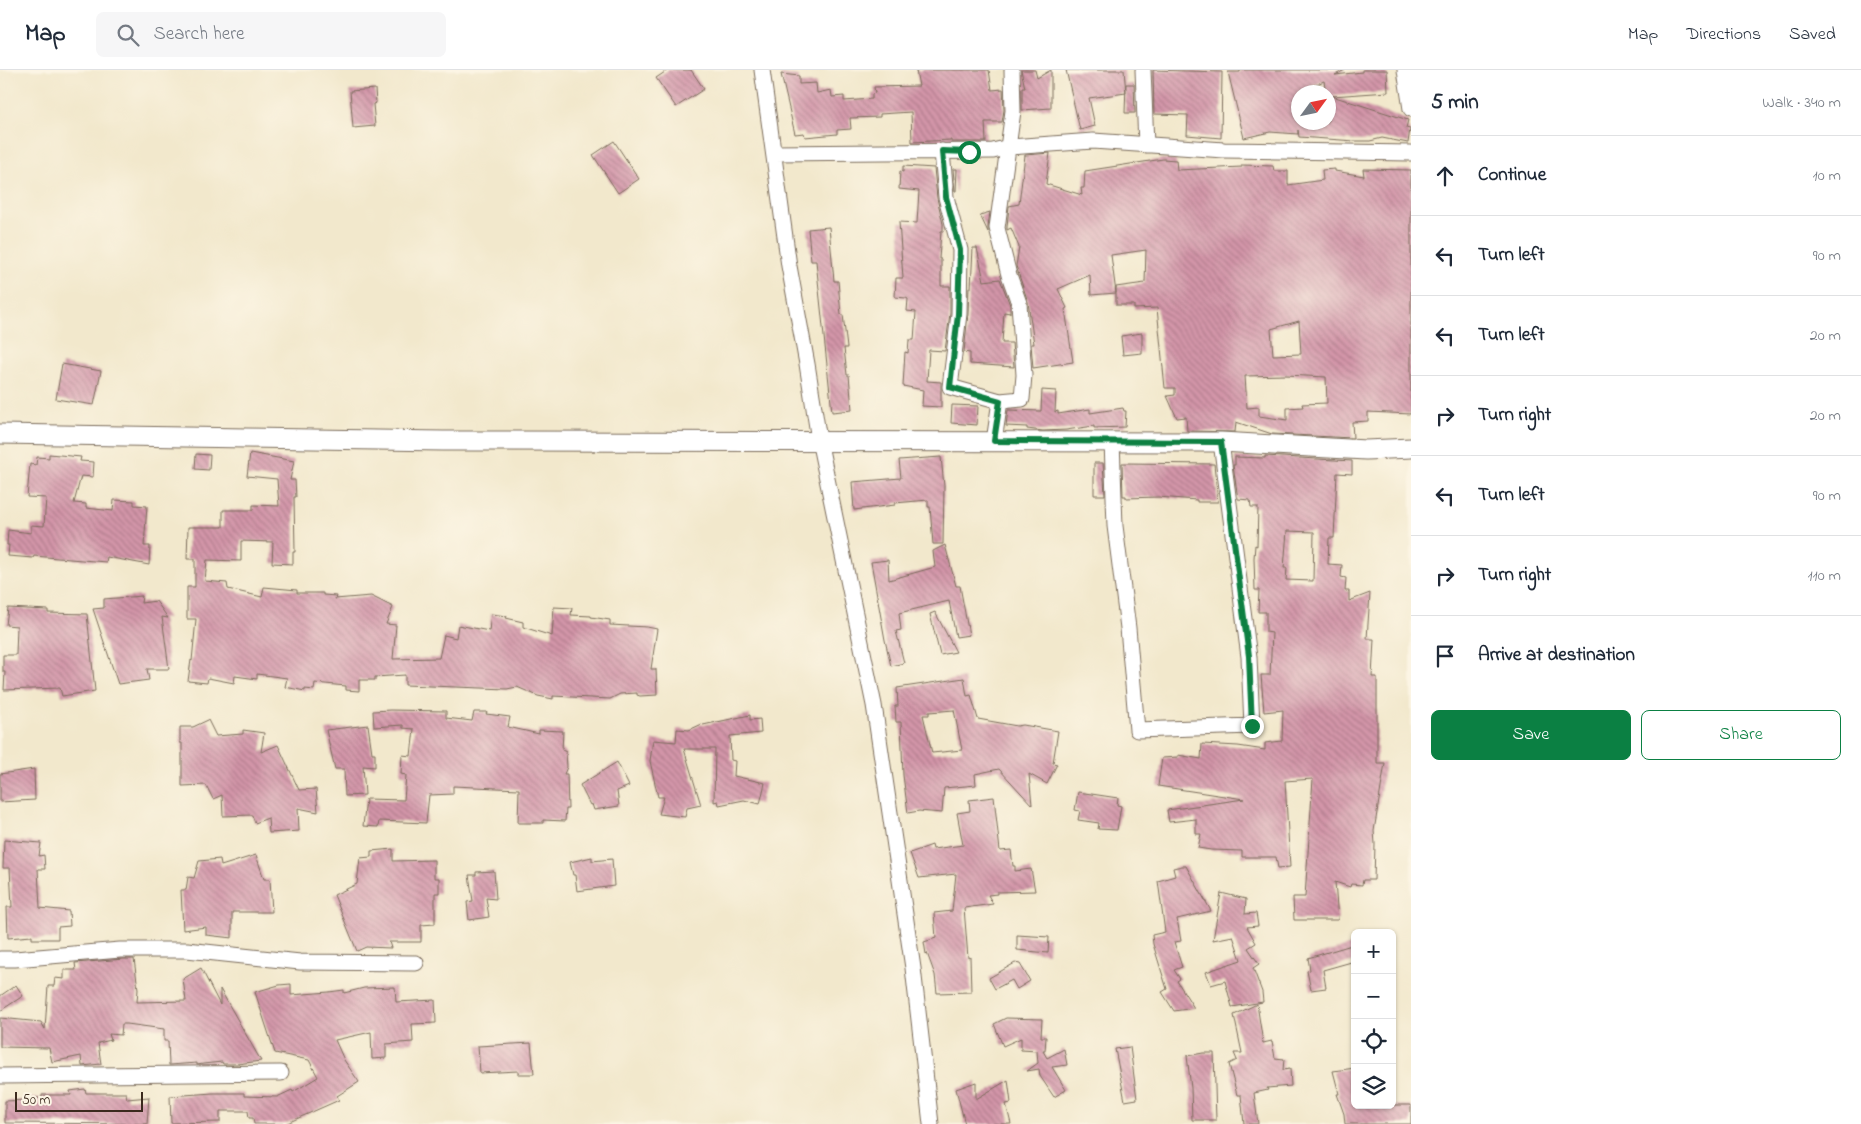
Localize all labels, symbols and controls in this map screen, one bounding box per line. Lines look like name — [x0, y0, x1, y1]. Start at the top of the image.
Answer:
search box — [96, 12, 446, 57]
text: Map — [25, 17, 66, 52]
icon: search — [114, 21, 142, 49]
text: Search here — [154, 21, 245, 48]
text: Map — [1628, 22, 1658, 48]
text: Directions — [1686, 22, 1761, 48]
text: Saved — [1789, 22, 1836, 48]
north arrow — [1291, 85, 1336, 130]
text: 5 min — [1431, 88, 1479, 118]
text: Walk · 340 m — [1762, 91, 1841, 115]
route start — [958, 141, 981, 164]
icon: ahead — [1431, 162, 1459, 190]
text: Continue — [1478, 162, 1546, 189]
text: 10 m — [1813, 164, 1841, 188]
icon: left — [1431, 242, 1459, 270]
text: Turn left — [1478, 242, 1545, 269]
text: 90 m — [1813, 244, 1841, 268]
icon: left — [1431, 322, 1459, 350]
text: Turn left — [1478, 322, 1545, 349]
text: 20 m — [1810, 324, 1841, 348]
icon: right — [1431, 402, 1459, 430]
text: Turn right — [1478, 402, 1551, 429]
text: 20 m — [1810, 404, 1841, 428]
icon: left — [1431, 482, 1459, 510]
text: Turn left — [1478, 482, 1545, 509]
text: 90 m — [1813, 484, 1841, 508]
icon: right — [1431, 562, 1459, 590]
text: Turn right — [1478, 562, 1551, 589]
text: 110 m — [1807, 564, 1841, 588]
icon: arrive — [1431, 642, 1459, 670]
text: Arrive at destination — [1478, 642, 1635, 669]
button: Save — [1431, 710, 1631, 760]
button: Share — [1641, 710, 1841, 760]
route end — [1241, 715, 1264, 738]
map controls — [1351, 929, 1396, 1109]
button: + — [1351, 929, 1396, 974]
button: − — [1351, 974, 1396, 1019]
button: locate — [1351, 1019, 1396, 1064]
button: layers — [1351, 1064, 1396, 1109]
scale bar — [15, 1089, 142, 1112]
text: 50 m — [22, 1090, 50, 1111]

